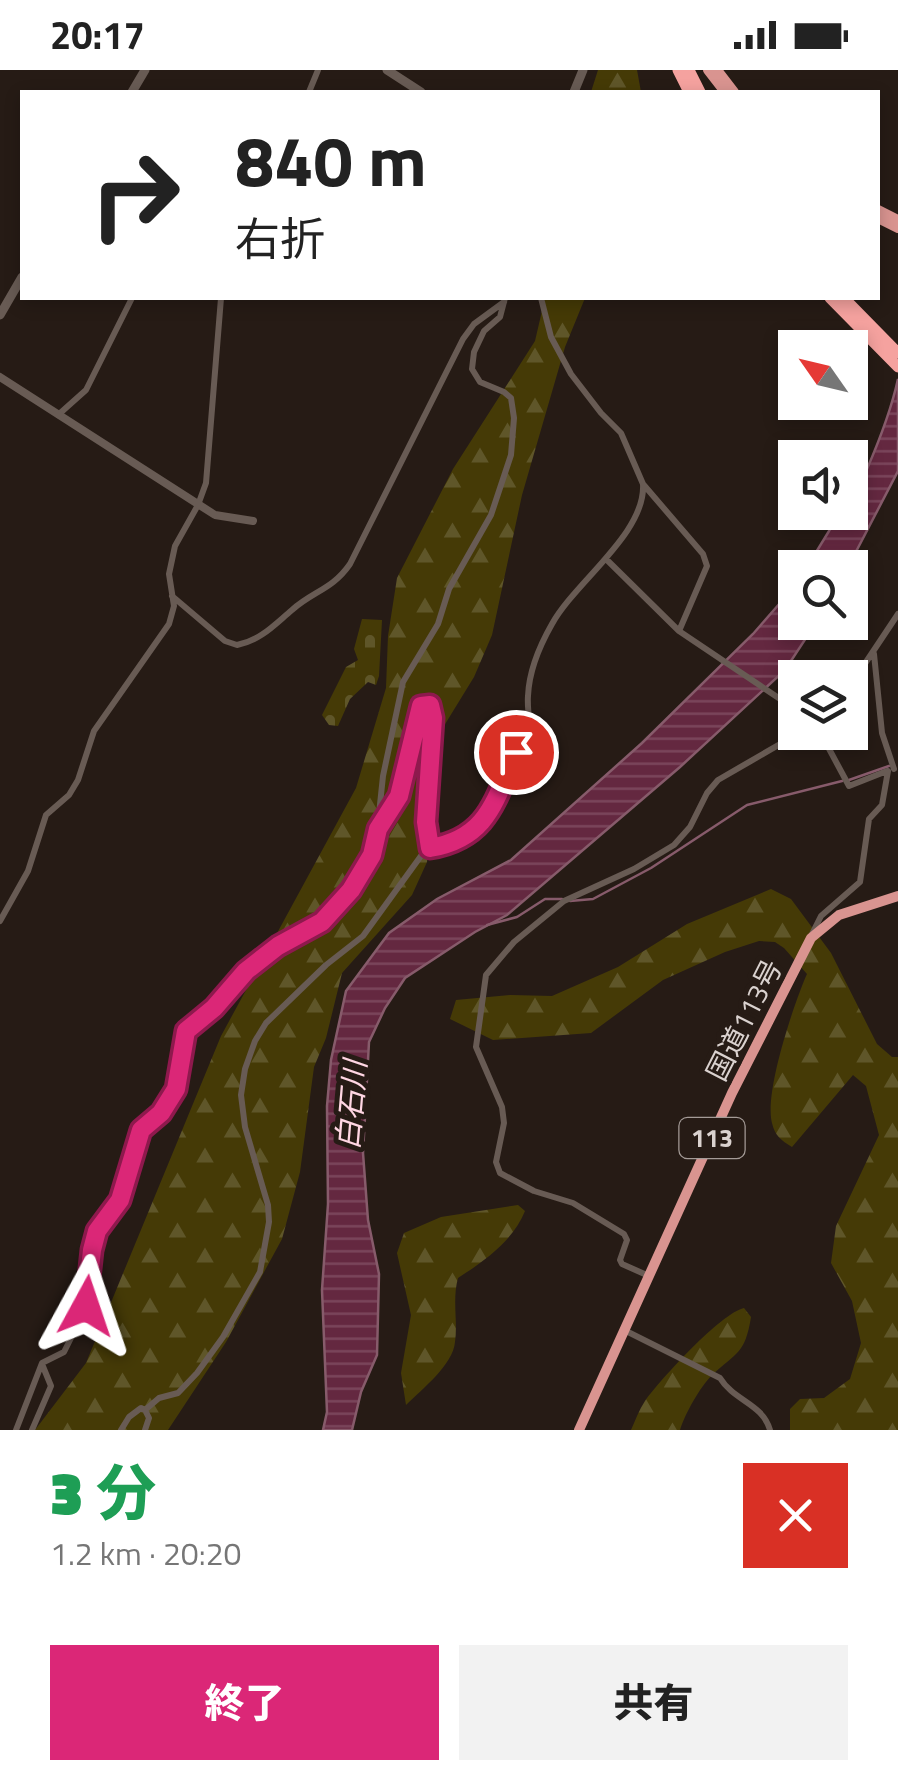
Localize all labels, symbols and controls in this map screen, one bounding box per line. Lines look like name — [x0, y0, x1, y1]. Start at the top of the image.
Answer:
text: 20:17 — [50, 6, 145, 64]
text: 840 m — [235, 107, 427, 213]
icon: right — [70, 130, 200, 260]
text: 右折 — [235, 204, 325, 272]
north arrow — [778, 330, 868, 420]
map controls — [778, 330, 868, 750]
button: sound — [778, 440, 868, 530]
button: search — [778, 550, 868, 640]
button: layers — [778, 660, 868, 750]
pin — [474, 710, 559, 795]
icon: arrive — [489, 725, 544, 780]
street label: 国道113号 — [695, 952, 792, 1088]
water label: 白石川 — [324, 1055, 378, 1152]
road number: 113 — [680, 1118, 744, 1158]
position arrow — [34, 1254, 138, 1358]
text: 3 分 — [50, 1446, 156, 1537]
button: close — [743, 1463, 848, 1568]
text: 1.2 km · 20:20 — [50, 1529, 242, 1577]
button: 終了 — [50, 1645, 439, 1760]
button: 共有 — [459, 1645, 848, 1760]

